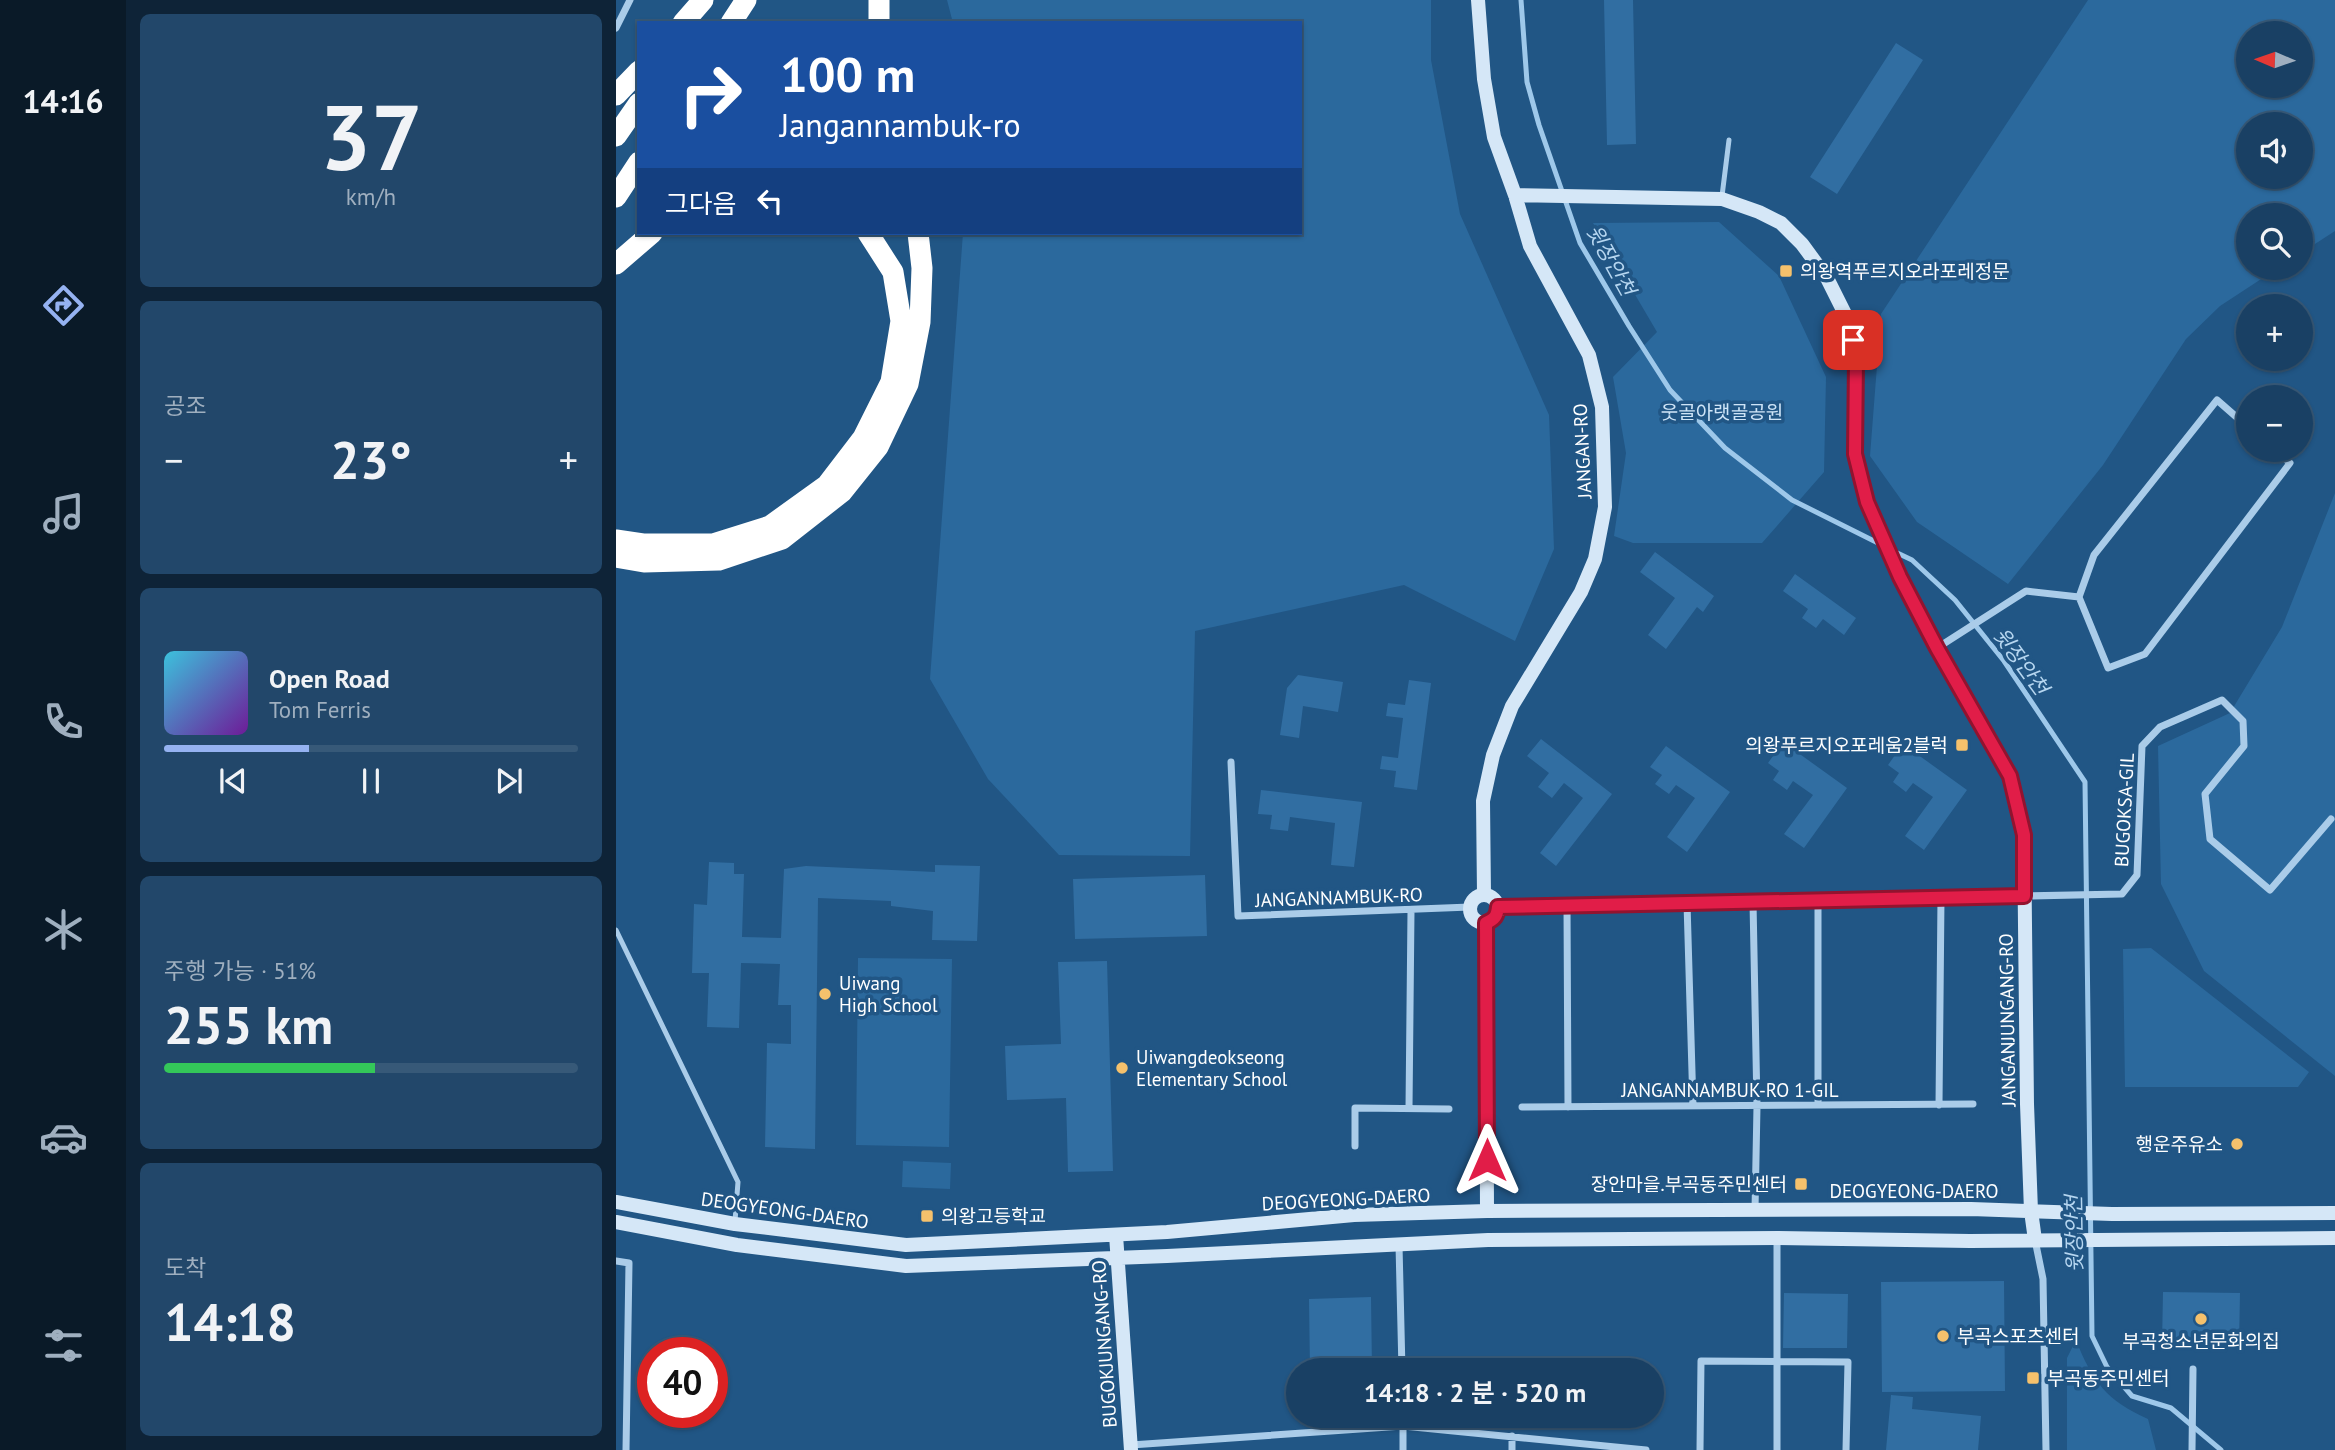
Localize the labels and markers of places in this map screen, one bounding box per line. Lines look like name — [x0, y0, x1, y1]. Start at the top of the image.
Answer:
place label: 의왕역푸르지오라포레정문 — [1800, 259, 2010, 283]
marker: 의왕역푸르지오라포레정문 — [1778, 263, 1794, 279]
pin — [1823, 310, 1883, 370]
place label: 의왕푸르지오포레움2블럭 — [1745, 733, 1948, 757]
marker: 의왕푸르지오포레움2블럭 — [1954, 737, 1970, 753]
place label: Uiwang High School — [839, 971, 938, 1017]
marker: Uiwang High School — [817, 986, 833, 1002]
place label: Uiwangdeokseong Elementary School — [1136, 1045, 1288, 1091]
marker: Uiwangdeokseong Elementary School — [1114, 1060, 1130, 1076]
place label: 행운주유소 — [2136, 1132, 2223, 1156]
marker: 행운주유소 — [2229, 1136, 2245, 1152]
place label: 장안마을.부곡동주민센터 — [1591, 1172, 1787, 1196]
marker: 장안마을.부곡동주민센터 — [1793, 1176, 1809, 1192]
place label: 의왕고등학교 — [941, 1204, 1046, 1228]
marker: 의왕고등학교 — [919, 1208, 935, 1224]
marker: 부곡청소년문화의집 — [2193, 1311, 2209, 1327]
place label: 부곡스포츠센터 — [1957, 1324, 2079, 1348]
marker: 부곡스포츠센터 — [1935, 1328, 1951, 1344]
place label: 부곡청소년문화의집 — [2122, 1329, 2280, 1353]
place label: 부곡동주민센터 — [2047, 1366, 2169, 1390]
marker: 부곡동주민센터 — [2025, 1370, 2041, 1386]

